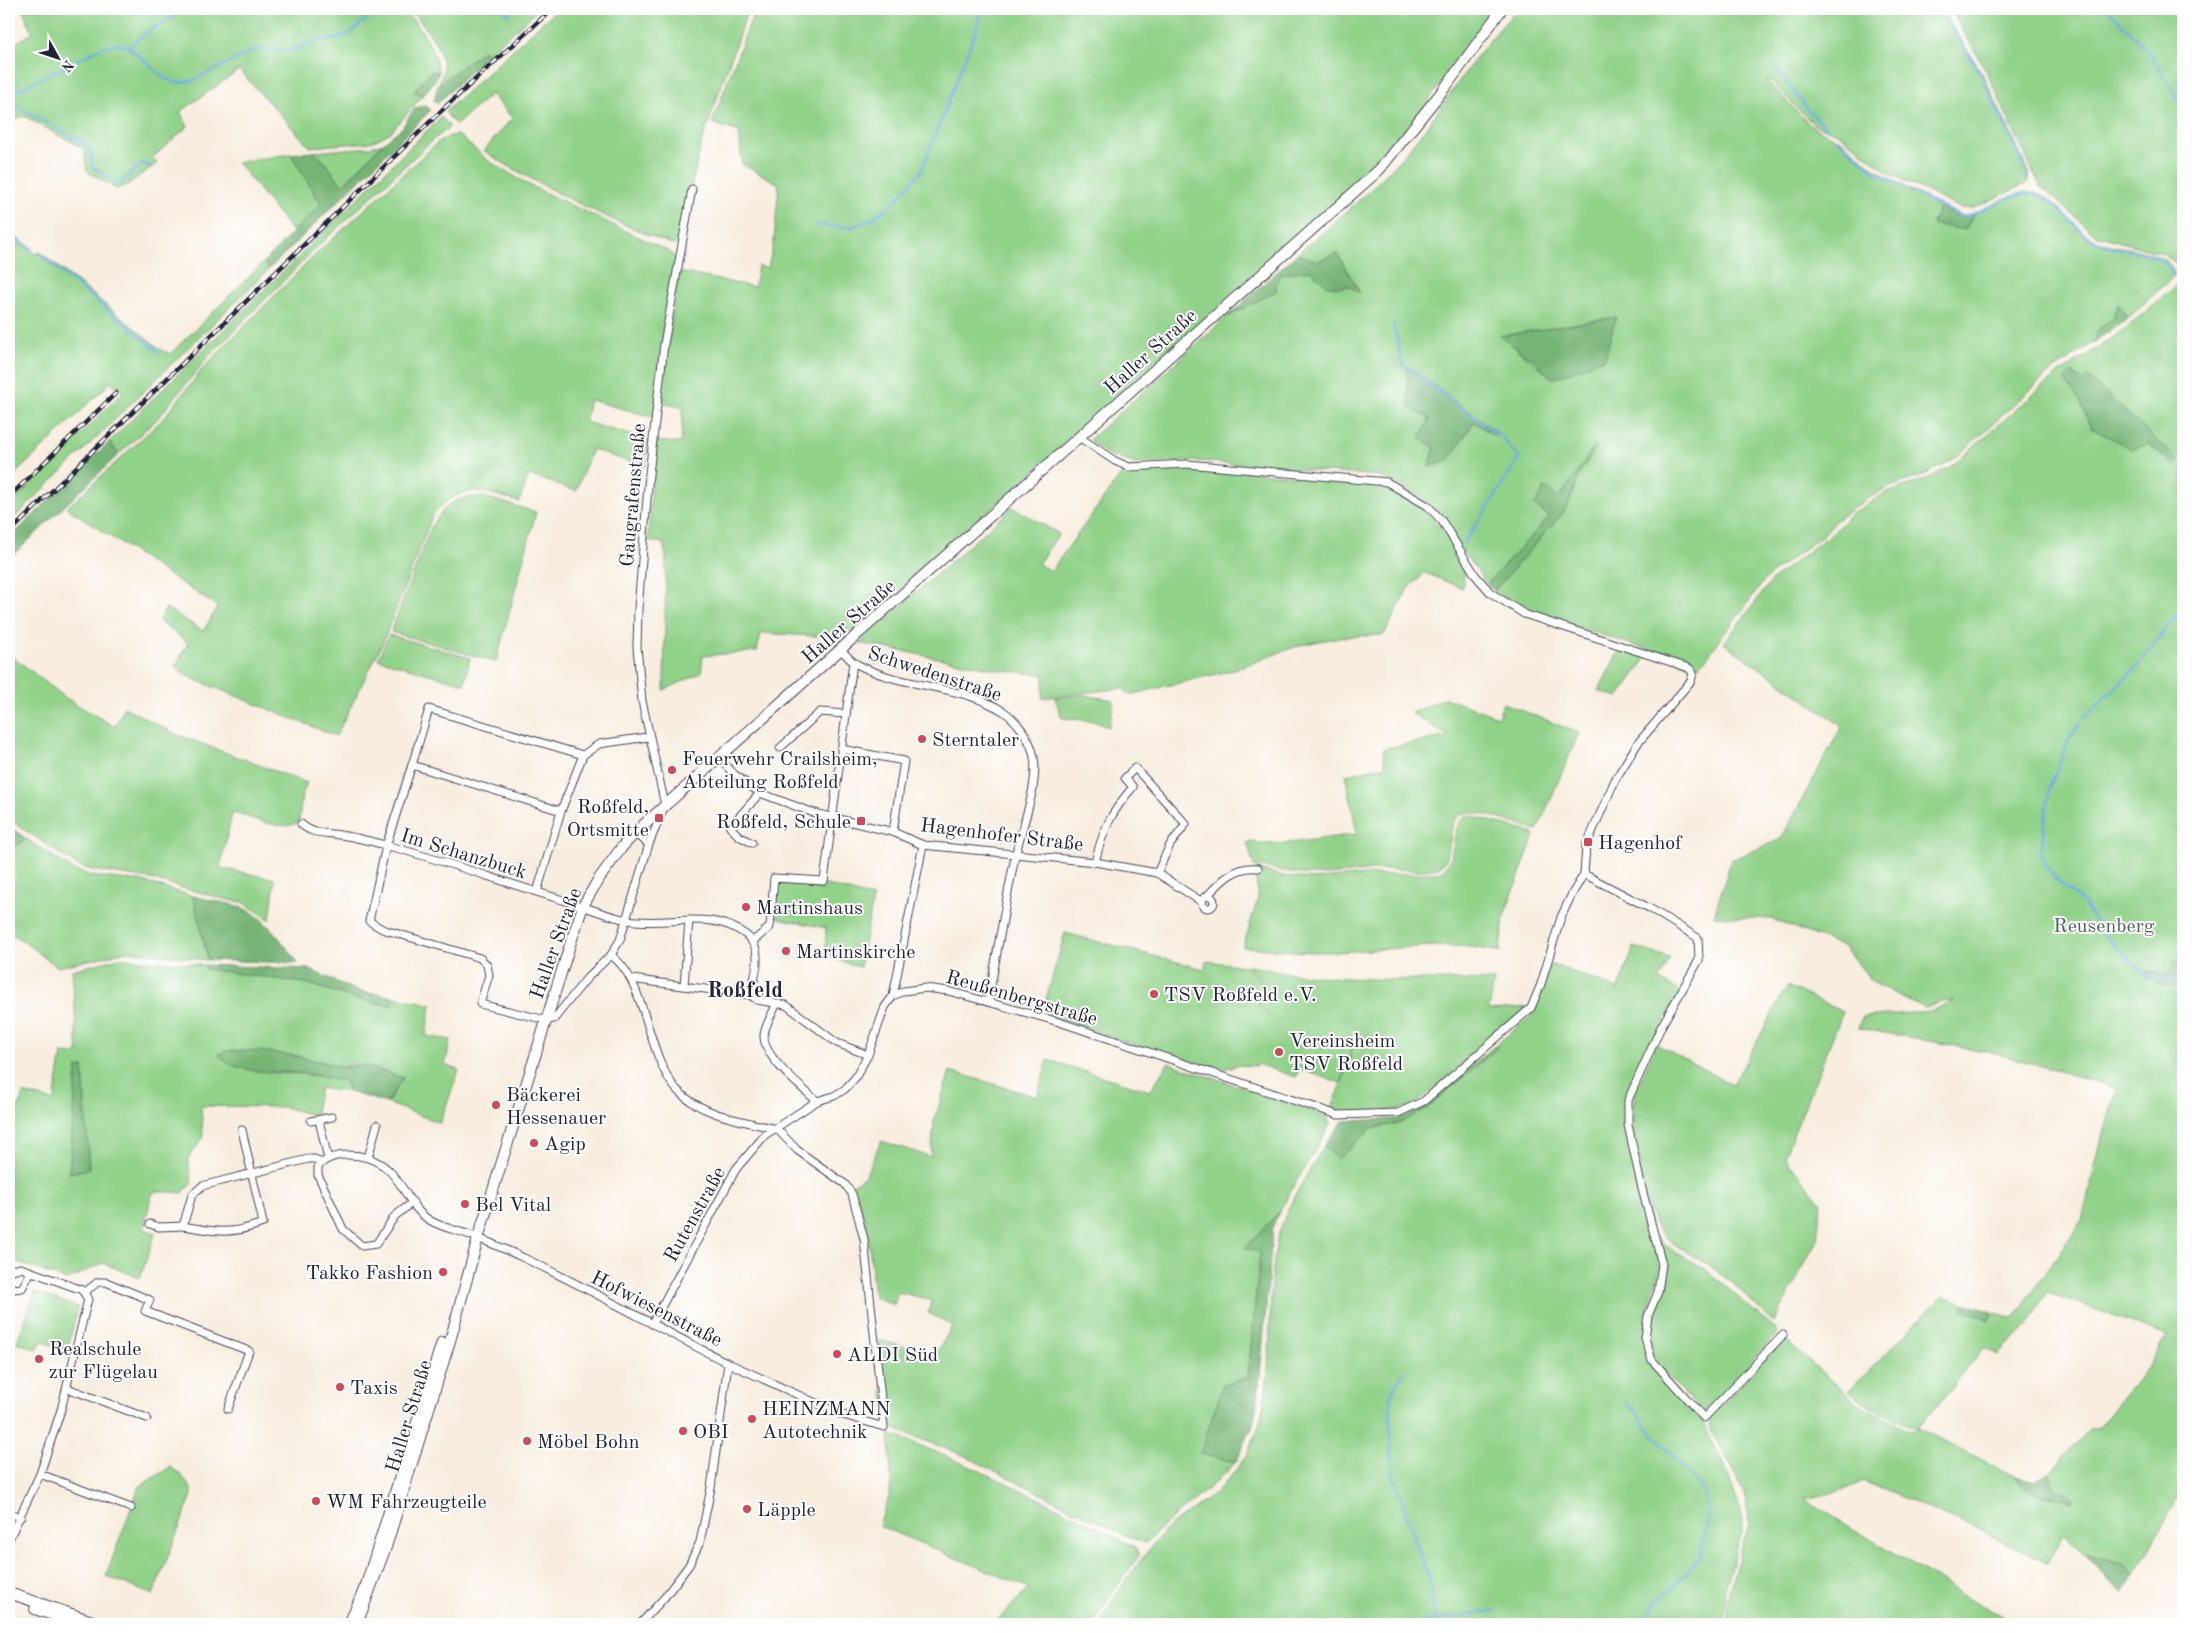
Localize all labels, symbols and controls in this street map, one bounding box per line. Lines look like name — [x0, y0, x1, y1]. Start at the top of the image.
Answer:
north arrow — [32, 32, 82, 82]
text: N — [58, 57, 76, 75]
street label: Haller Straße — [1101, 306, 1201, 399]
street label: Gaugrafenstraße — [618, 423, 650, 568]
street label: Haller Straße — [799, 577, 900, 668]
street label: Schwedenstraße — [865, 644, 1004, 706]
place label: Sterntaler — [932, 731, 1019, 751]
marker: Sterntaler — [916, 733, 928, 745]
place label: Feuerwehr Crailsheim, Abteilung Roßfeld — [682, 750, 878, 793]
marker: Feuerwehr Crailsheim, Abteilung Roßfeld — [666, 764, 678, 776]
place label: Roßfeld, Ortsmitte — [567, 798, 649, 841]
marker: Roßfeld, Ortsmitte — [653, 812, 665, 824]
place label: Roßfeld, Schule — [716, 813, 851, 833]
marker: Roßfeld, Schule — [855, 815, 867, 827]
street label: Hagenhofer Straße — [919, 816, 1084, 856]
street label: Im Schanzbuck — [398, 826, 529, 884]
place label: Hagenhof — [1598, 834, 1683, 854]
marker: Hagenhof — [1582, 836, 1594, 848]
street label: Haller Straße — [528, 885, 586, 1002]
place label: Martinshaus — [756, 899, 863, 919]
marker: Martinshaus — [740, 901, 752, 913]
park label: Reusenberg — [2053, 917, 2155, 937]
place label: Martinskirche — [796, 943, 916, 963]
marker: Martinskirche — [780, 945, 792, 957]
street label: Reußenbergstraße — [943, 968, 1099, 1030]
district label: Roßfeld — [707, 980, 783, 1002]
place label: TSV Roßfeld e.V. — [1164, 986, 1317, 1006]
marker: TSV Roßfeld e.V. — [1148, 988, 1160, 1000]
place label: Vereinsheim TSV Roßfeld — [1289, 1032, 1403, 1075]
marker: Vereinsheim TSV Roßfeld — [1273, 1046, 1285, 1058]
place label: Bäckerei Hessenauer — [506, 1086, 606, 1129]
marker: Bäckerei Hessenauer — [490, 1099, 502, 1111]
place label: Agip — [544, 1135, 586, 1155]
marker: Agip — [528, 1137, 540, 1149]
street label: Rutenstraße — [661, 1164, 730, 1266]
place label: Bel Vital — [475, 1196, 551, 1216]
marker: Bel Vital — [459, 1198, 471, 1210]
place label: Takko Fashion — [306, 1264, 433, 1284]
marker: Takko Fashion — [437, 1266, 449, 1278]
street label: Hofwiesenstraße — [587, 1268, 725, 1352]
place label: Realschule zur Flügelau — [49, 1340, 158, 1383]
place label: ALDI Süd — [847, 1346, 938, 1366]
marker: ALDI Süd — [831, 1348, 843, 1360]
marker: Realschule zur Flügelau — [33, 1353, 45, 1365]
street label: Haller Straße — [383, 1358, 437, 1475]
place label: Taxis — [350, 1379, 398, 1399]
marker: Taxis — [334, 1381, 346, 1393]
place label: HEINZMANN Autotechnik — [762, 1400, 891, 1443]
marker: HEINZMANN Autotechnik — [746, 1413, 758, 1425]
place label: OBI — [693, 1423, 729, 1443]
marker: OBI — [677, 1425, 689, 1437]
place label: Möbel Bohn — [537, 1433, 640, 1453]
marker: Möbel Bohn — [521, 1435, 533, 1447]
place label: WM Fahrzeugteile — [326, 1493, 487, 1513]
marker: WM Fahrzeugteile — [310, 1495, 322, 1507]
place label: Läpple — [757, 1501, 816, 1521]
marker: Läpple — [741, 1503, 753, 1515]

